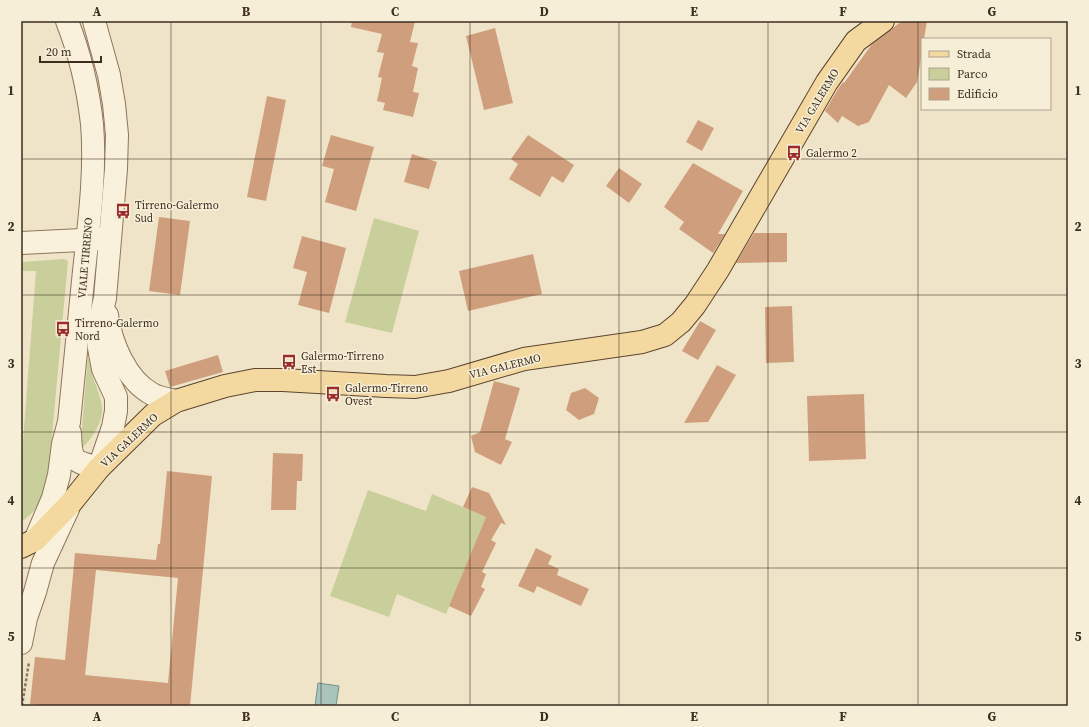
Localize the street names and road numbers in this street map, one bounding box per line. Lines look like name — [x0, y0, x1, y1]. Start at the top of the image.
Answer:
street label: VIA GALERMO — [792, 66, 843, 137]
street label: VIALE TIRRENO — [74, 217, 97, 299]
street label: VIA GALERMO — [468, 350, 543, 383]
street label: VIA GALERMO — [97, 410, 161, 471]

